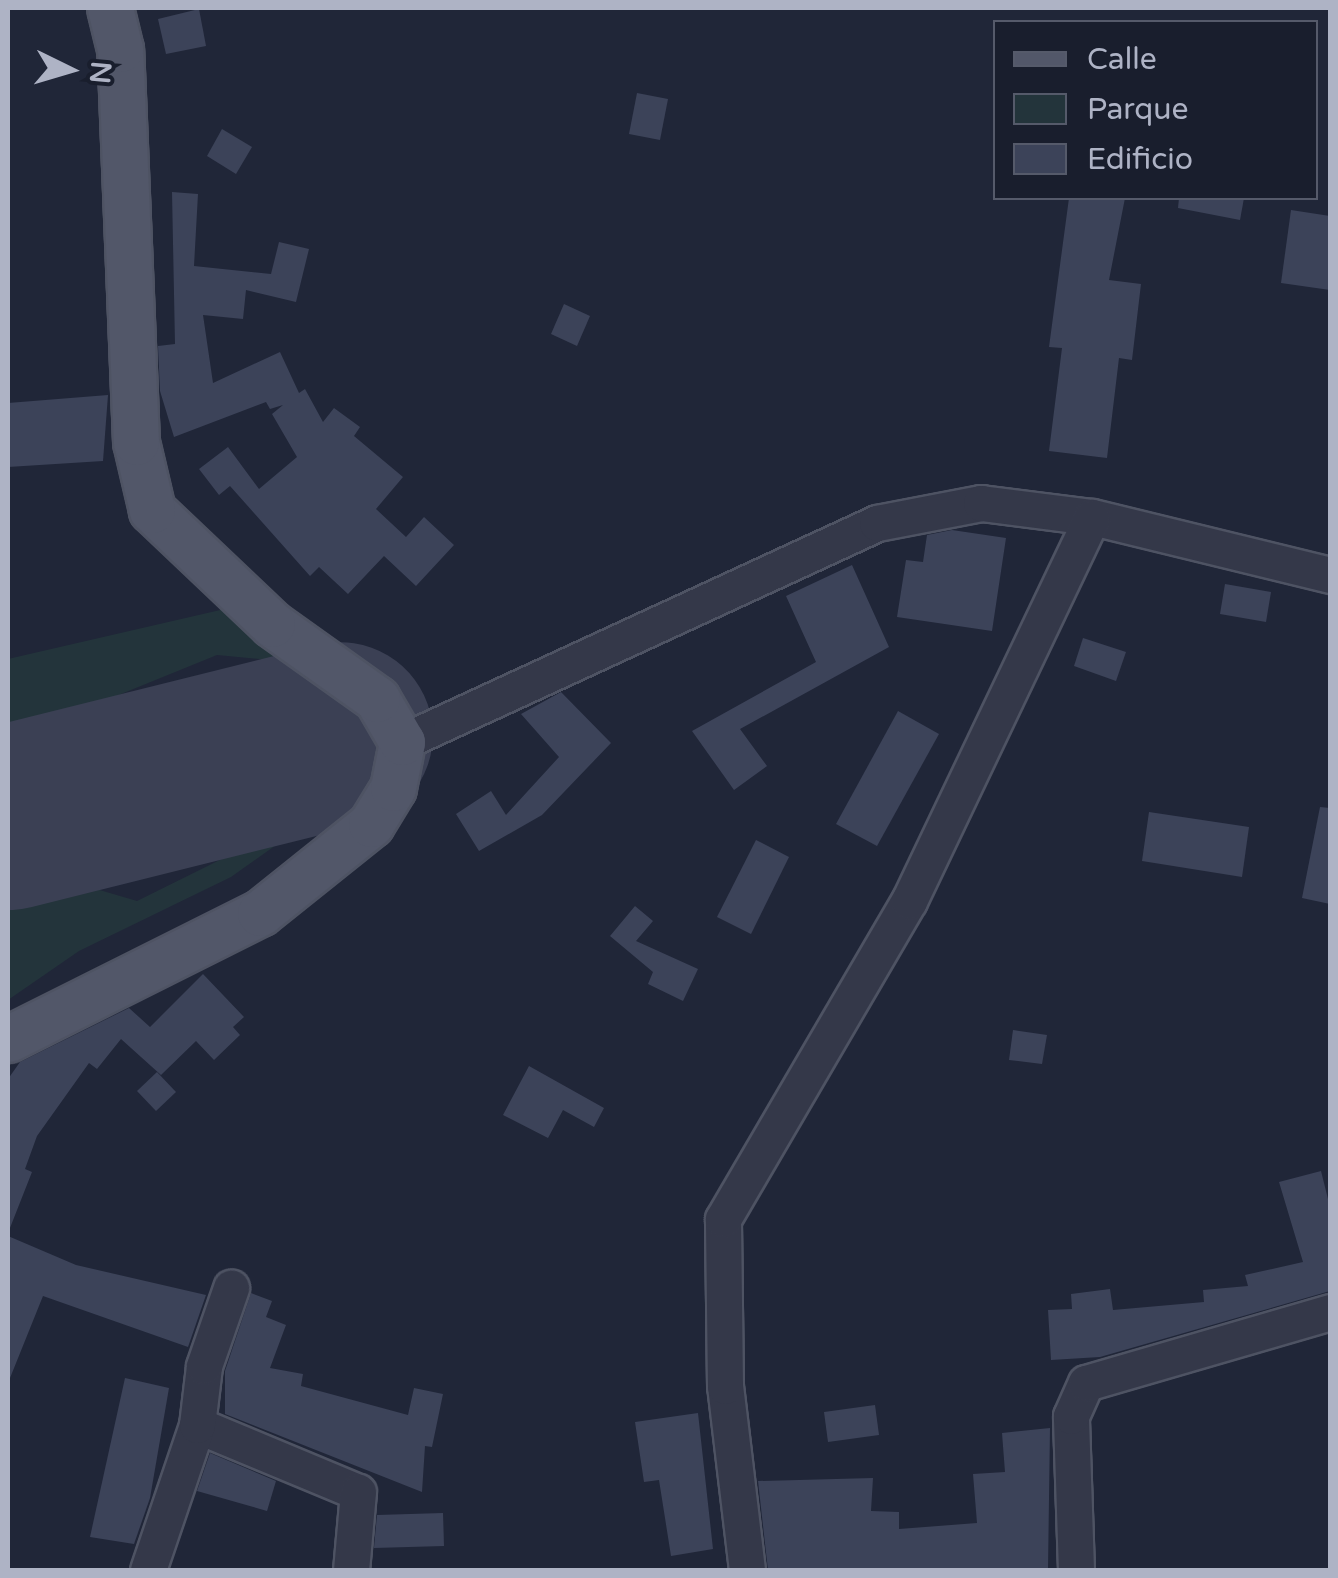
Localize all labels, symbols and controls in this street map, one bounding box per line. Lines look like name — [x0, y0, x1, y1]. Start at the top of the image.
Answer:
north arrow — [20, 20, 120, 120]
legend — [993, 20, 1318, 200]
text: Calle — [1087, 41, 1157, 78]
text: N — [82, 60, 118, 85]
text: Parque — [1087, 91, 1188, 128]
text: Edificio — [1087, 141, 1193, 178]

